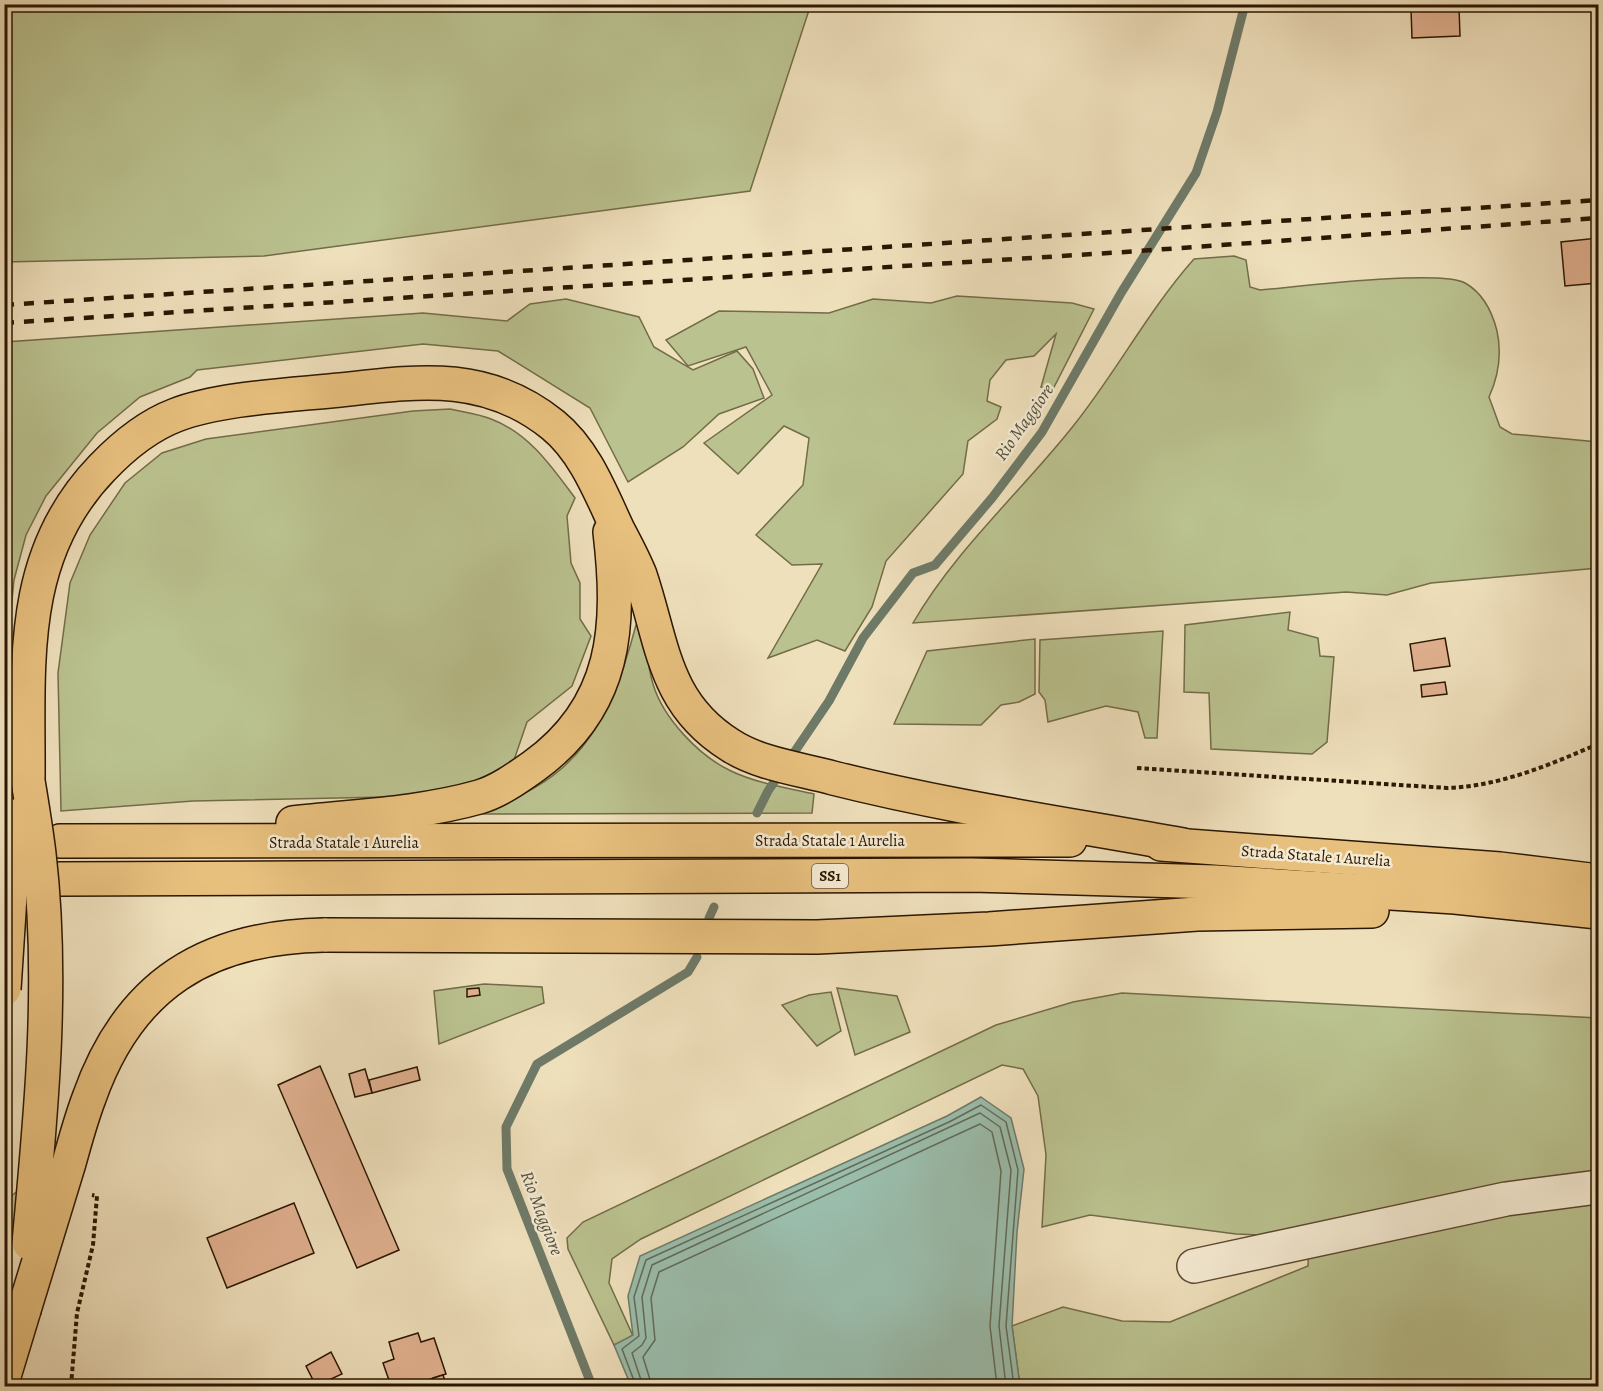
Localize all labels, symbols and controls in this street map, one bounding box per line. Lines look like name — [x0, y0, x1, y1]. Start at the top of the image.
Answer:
water label: Rio Maggiore — [989, 378, 1060, 465]
street label: Strada Statale 1 Aurelia — [755, 830, 906, 852]
street label: Strada Statale 1 Aurelia — [269, 832, 420, 854]
street label: Strada Statale 1 Aurelia — [1240, 840, 1392, 872]
road number: SS1 — [812, 864, 848, 888]
water label: Rio Maggiore — [515, 1167, 569, 1259]

